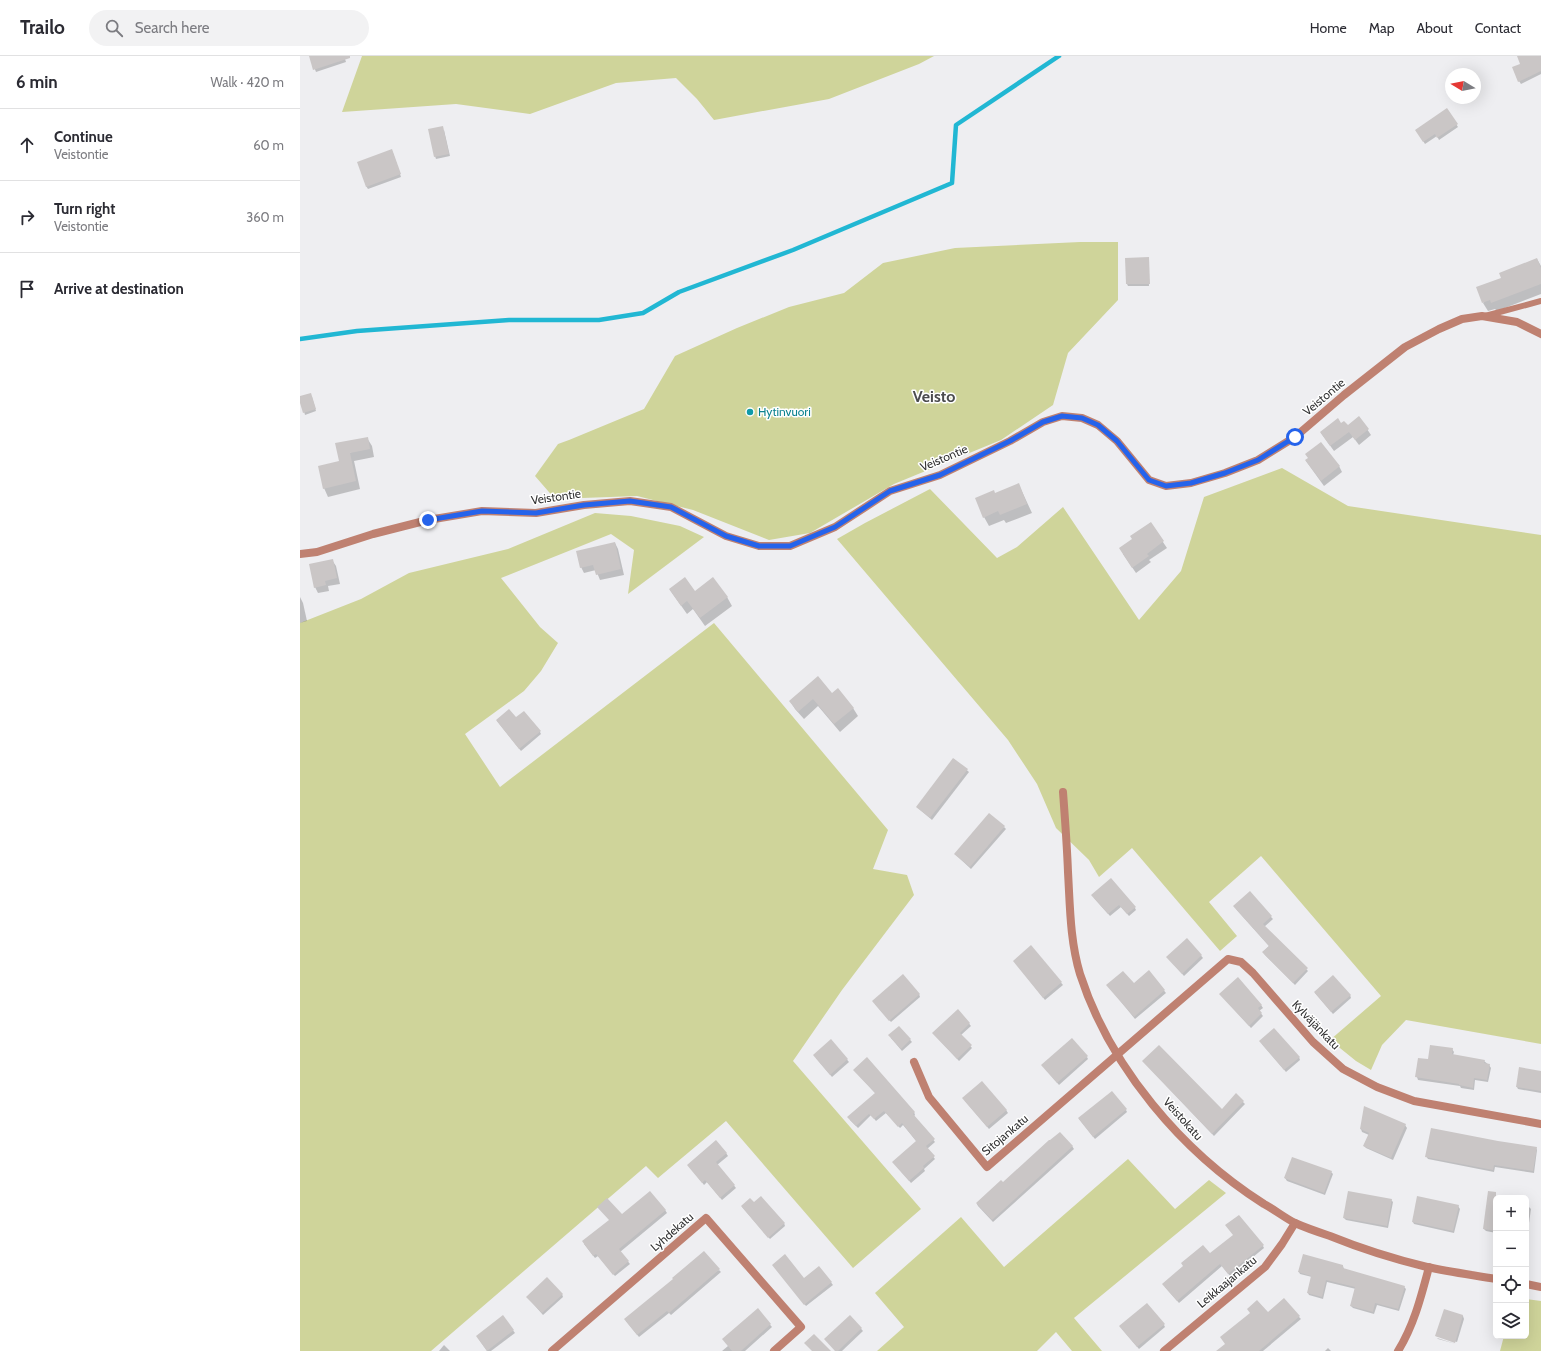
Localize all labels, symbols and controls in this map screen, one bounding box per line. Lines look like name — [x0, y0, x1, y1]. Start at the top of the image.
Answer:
search box — [89, 10, 369, 46]
text: Trailo — [20, 16, 65, 39]
icon: search — [103, 17, 125, 39]
text: Search here — [135, 19, 209, 37]
text: Home — [1310, 19, 1347, 37]
text: Map — [1369, 19, 1394, 37]
text: About — [1416, 19, 1453, 37]
text: Contact — [1475, 19, 1521, 37]
north arrow — [1445, 68, 1481, 104]
text: 6 min — [16, 72, 58, 92]
text: Walk · 420 m — [210, 74, 284, 90]
text: Continue — [54, 128, 113, 146]
icon: ahead — [16, 134, 38, 156]
text: 60 m — [253, 137, 284, 153]
text: Veistontie — [54, 146, 108, 162]
text: Turn right — [54, 200, 115, 218]
icon: right — [16, 206, 38, 228]
text: 360 m — [246, 209, 284, 225]
text: Veistontie — [54, 218, 108, 234]
icon: arrive — [16, 278, 38, 300]
text: Arrive at destination — [54, 280, 184, 298]
street label: Veistontie — [1300, 375, 1348, 418]
district label: Veisto — [913, 387, 955, 406]
place label: Hytinvuori — [758, 404, 811, 419]
marker: Hytinvuori — [745, 407, 755, 417]
route start — [1286, 428, 1304, 446]
street label: Veistontie — [918, 441, 970, 474]
street label: Veistontie — [530, 486, 582, 507]
route end — [419, 511, 437, 529]
street label: Kylväjänkatu — [1289, 997, 1344, 1052]
street label: Veistokatu — [1160, 1094, 1206, 1143]
street label: Sitojankatu — [978, 1111, 1031, 1158]
map controls — [1493, 1195, 1529, 1339]
button: + — [1493, 1195, 1529, 1231]
street label: Lyhdekatu — [647, 1209, 696, 1254]
button: − — [1493, 1231, 1529, 1267]
street label: Leikkaajankatu — [1194, 1252, 1259, 1311]
button: locate — [1493, 1267, 1529, 1303]
button: layers — [1493, 1303, 1529, 1339]

